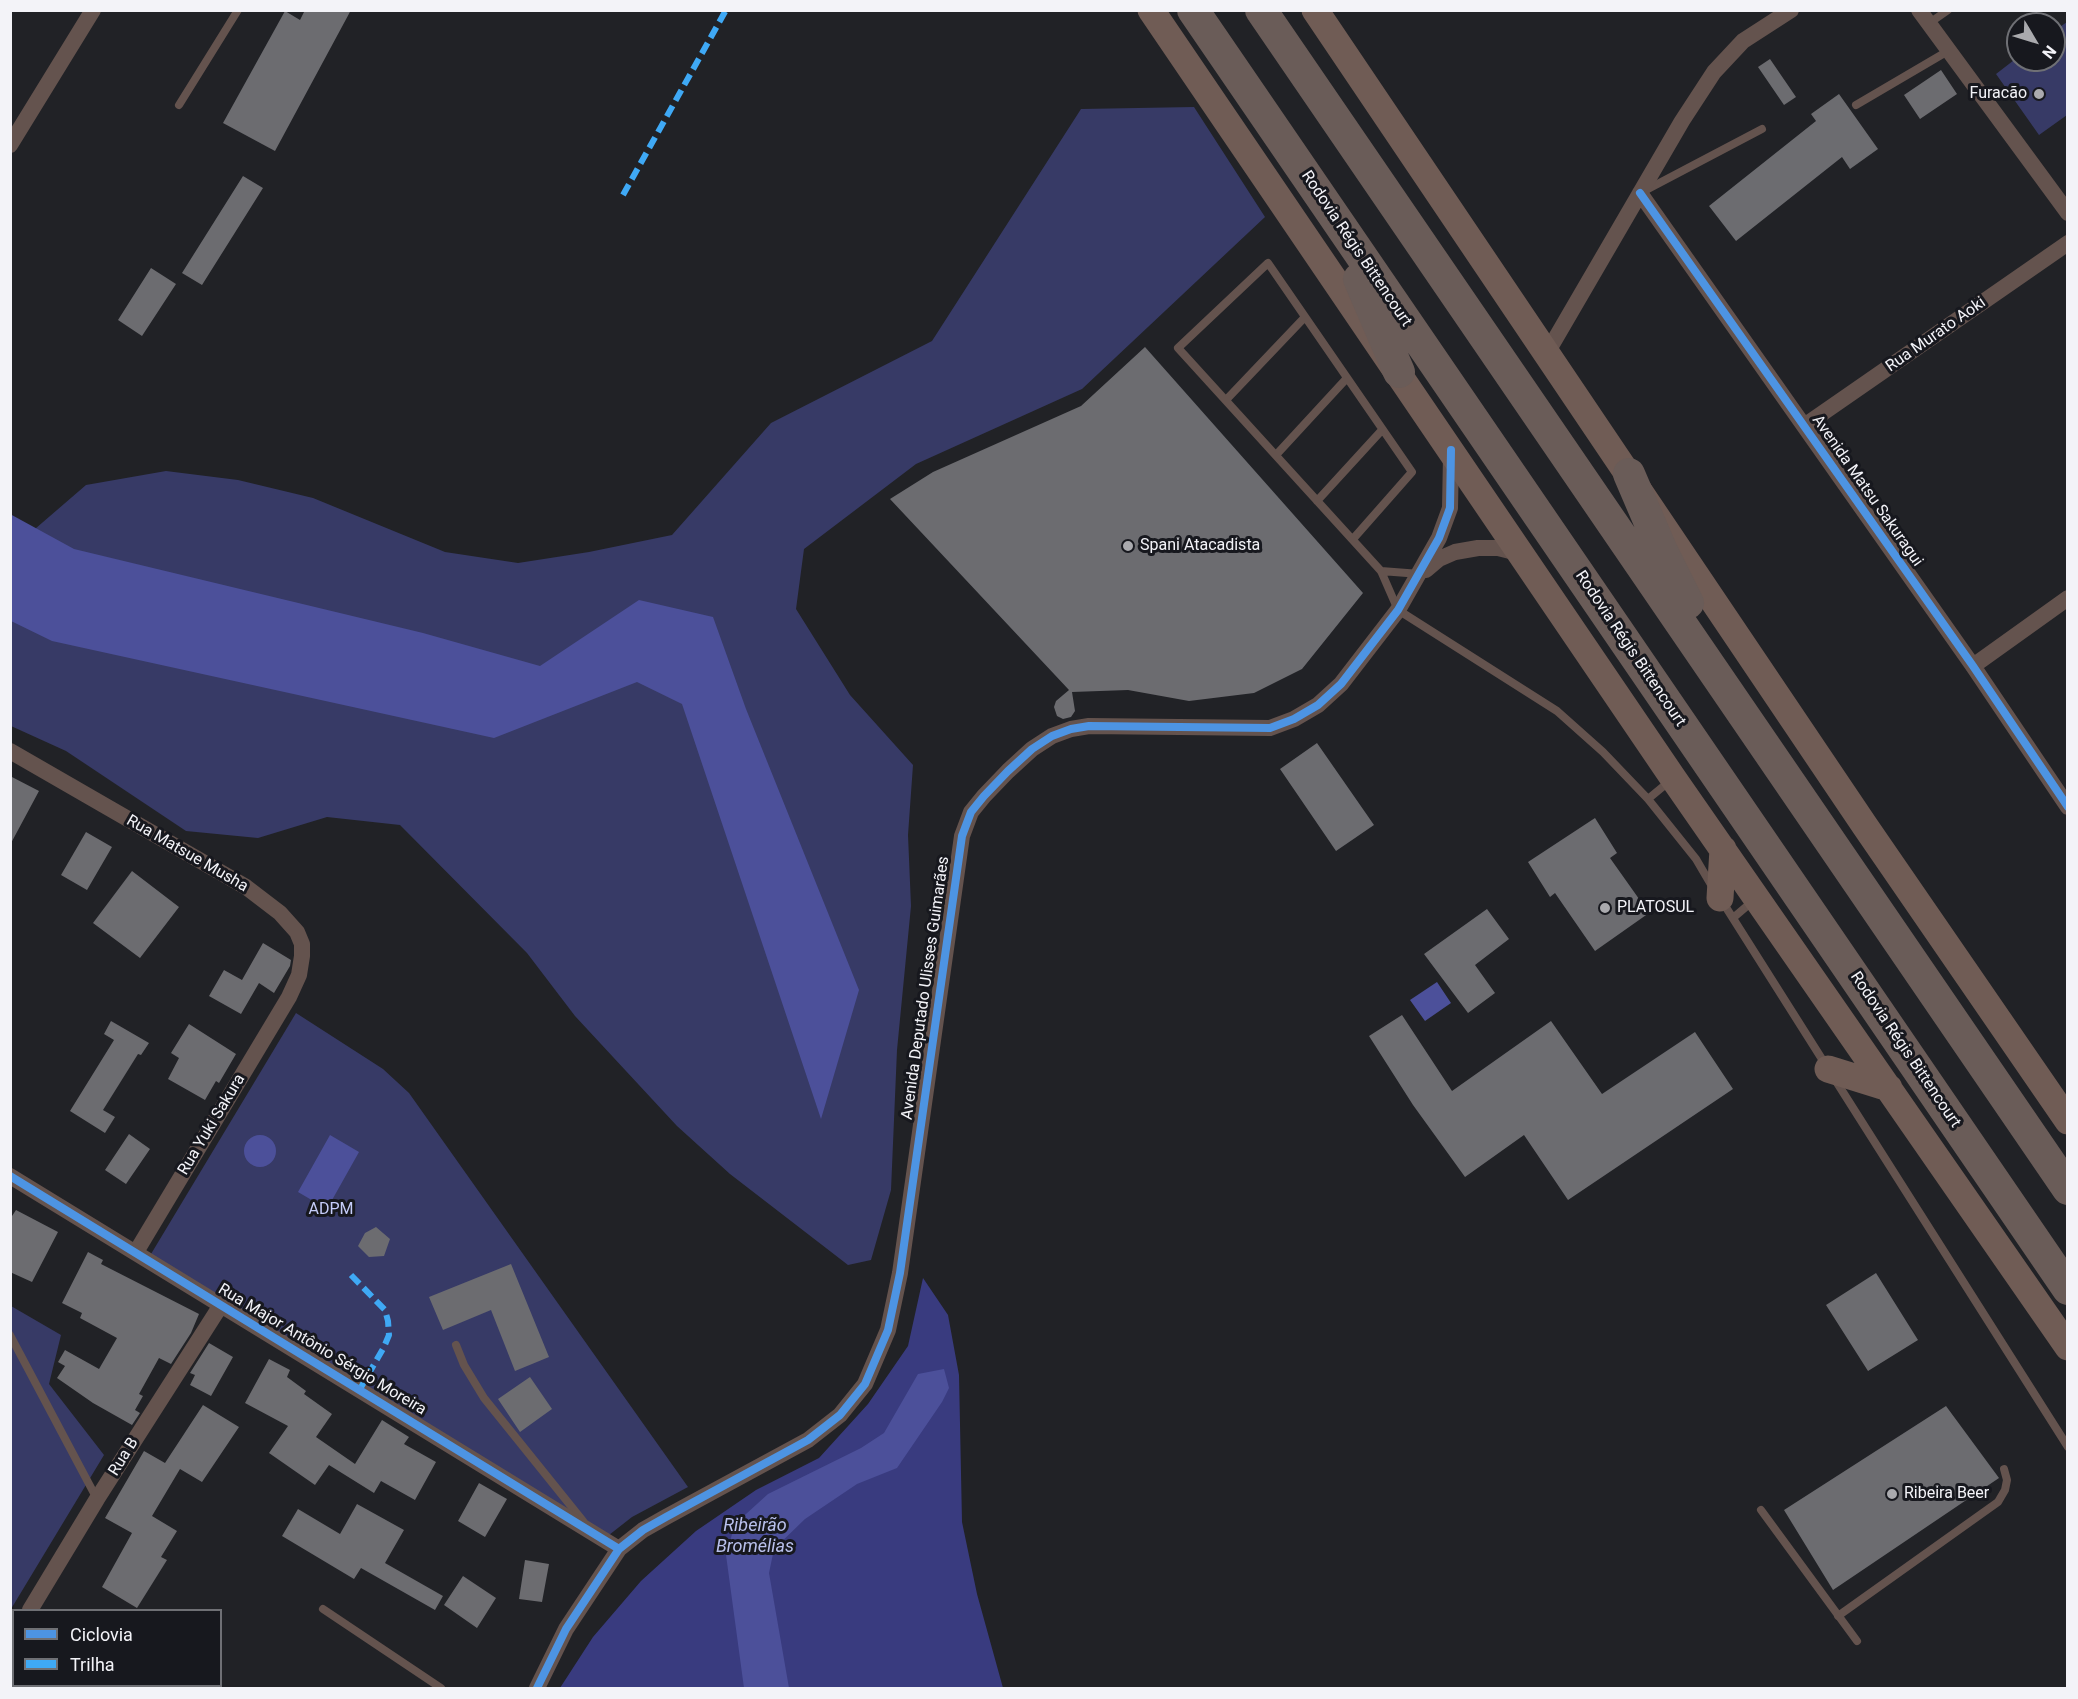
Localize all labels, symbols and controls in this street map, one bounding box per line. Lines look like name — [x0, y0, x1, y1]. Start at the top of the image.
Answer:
north arrow — [2006, 12, 2066, 72]
text: N — [2038, 42, 2060, 62]
place label: Furacão — [1969, 84, 2027, 104]
marker: Furacão — [2032, 87, 2046, 101]
street label: Rodovia Régis Bittencourt — [1297, 167, 1415, 331]
street label: Rua Murato Aoki — [1882, 293, 1990, 377]
street label: Avenida Matsu Sakuragui — [1807, 412, 1927, 570]
place label: Spani Atacadista — [1140, 536, 1260, 556]
marker: Spani Atacadista — [1121, 539, 1135, 553]
street label: Rodovia Régis Bittencourt — [1571, 567, 1689, 731]
street label: Rua Matsue Musha — [123, 811, 251, 897]
street label: Avenida Deputado Ulisses Guimarães — [898, 855, 954, 1121]
place label: PLATOSUL — [1617, 898, 1694, 918]
marker: PLATOSUL — [1598, 901, 1612, 915]
street label: Rodovia Régis Bittencourt — [1846, 968, 1964, 1132]
street label: Rua Yuki Sakura — [174, 1071, 250, 1179]
park label: ADPM — [308, 1200, 354, 1220]
street label: Rua Major Antônio Sérgio Moreira — [214, 1280, 430, 1420]
street label: Rua B — [105, 1434, 143, 1480]
place label: Ribeira Beer — [1904, 1484, 1989, 1504]
marker: Ribeira Beer — [1885, 1487, 1899, 1501]
water label: Ribeirão Bromélias — [716, 1515, 794, 1558]
legend — [12, 1609, 222, 1687]
text: Ciclovia — [70, 1624, 133, 1645]
text: Trilha — [70, 1654, 115, 1675]

